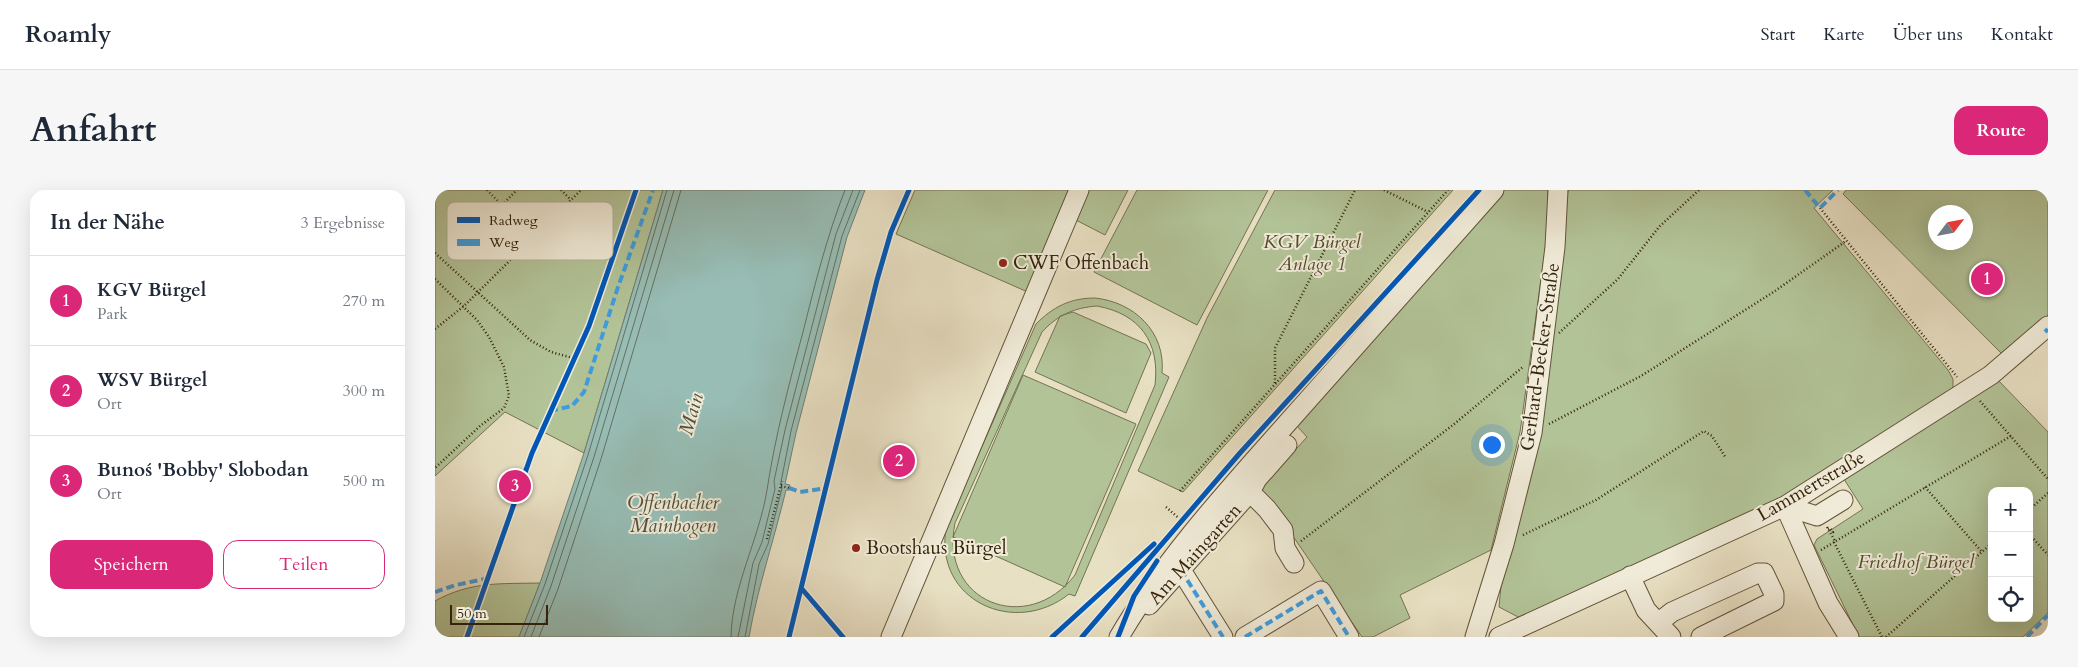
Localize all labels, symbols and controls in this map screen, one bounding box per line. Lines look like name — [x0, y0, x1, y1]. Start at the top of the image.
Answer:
text: Roamly — [25, 18, 111, 51]
text: Start — [1760, 22, 1795, 47]
text: Karte — [1823, 22, 1865, 47]
text: Über uns — [1893, 22, 1963, 47]
text: Kontakt — [1991, 22, 2053, 47]
text: Anfahrt — [30, 106, 156, 154]
button: Route — [1954, 106, 2048, 155]
legend — [447, 202, 613, 260]
north arrow — [1928, 205, 1973, 250]
text: In der Nähe — [50, 208, 165, 237]
text: Radweg — [489, 211, 538, 230]
text: 3 Ergebnisse — [300, 212, 385, 234]
park label: KGV Bürgel Anlage 1 — [1263, 229, 1362, 277]
text: Weg — [488, 233, 519, 252]
place label: CWF Offenbach — [1013, 250, 1150, 276]
marker: CWF Offenbach — [997, 257, 1009, 269]
pin: 1 — [1971, 260, 2003, 298]
street label: Gerhard-Becker-Straße — [1514, 261, 1566, 453]
text: KGV Bürgel — [97, 277, 206, 303]
text: 1 — [62, 290, 70, 312]
text: 270 m — [343, 290, 385, 312]
text: Park — [97, 303, 128, 325]
text: WSV Bürgel — [97, 367, 207, 393]
text: 2 — [62, 380, 70, 402]
text: 300 m — [343, 380, 385, 402]
water label: Main — [672, 390, 710, 438]
text: Ort — [97, 393, 122, 415]
your location — [1479, 432, 1505, 458]
pin: 2 — [883, 442, 915, 480]
street label: Lammertstraße — [1752, 445, 1870, 527]
text: Bunoś 'Bobby' Slobodan — [97, 457, 309, 483]
pin: 3 — [499, 467, 531, 505]
text: 3 — [62, 470, 70, 492]
text: 500 m — [343, 470, 385, 492]
text: Ort — [97, 483, 122, 505]
map controls — [1988, 487, 2033, 622]
button: + — [1988, 487, 2033, 532]
water label: Offenbacher Mainbogen — [627, 489, 720, 539]
street label: Am Maingarten — [1142, 498, 1248, 610]
button: − — [1988, 532, 2033, 577]
place label: Bootshaus Bürgel — [866, 535, 1007, 561]
button: Speichern — [50, 540, 213, 589]
button: Teilen — [223, 540, 385, 589]
marker: Bootshaus Bürgel — [850, 542, 862, 554]
park label: Friedhof Bürgel — [1858, 549, 1975, 575]
button: locate — [1988, 577, 2033, 622]
scale bar — [450, 602, 547, 625]
text: 50 m — [457, 604, 487, 623]

